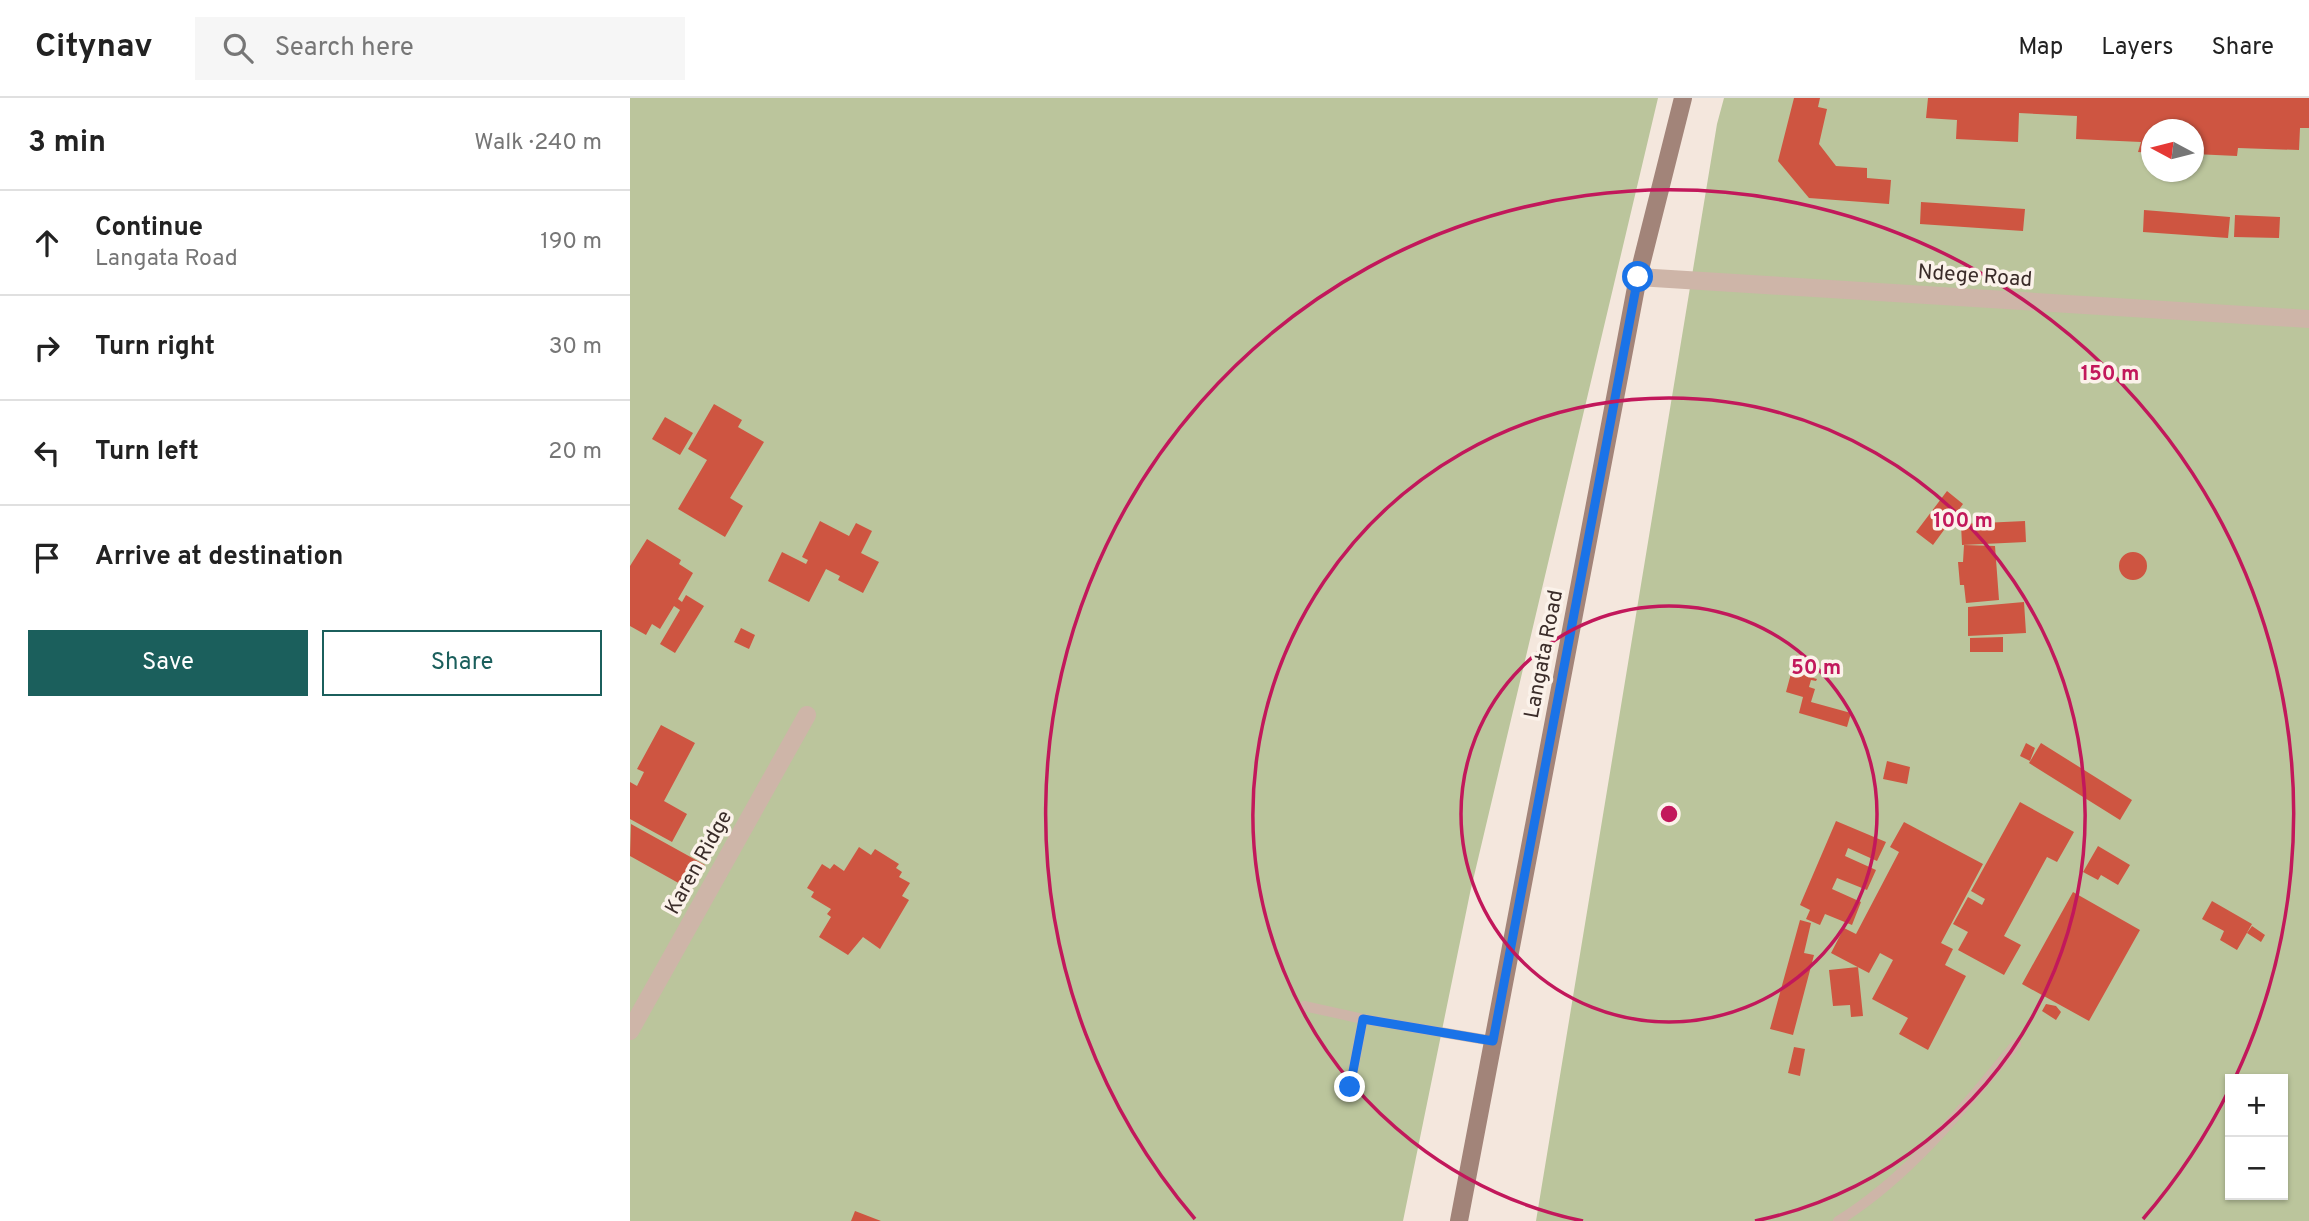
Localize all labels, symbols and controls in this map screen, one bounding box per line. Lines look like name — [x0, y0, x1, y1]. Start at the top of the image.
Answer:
search box — [195, 17, 685, 80]
text: Citynav — [35, 27, 153, 69]
icon: search — [219, 29, 257, 67]
text: Search here — [275, 32, 414, 65]
text: Map — [2018, 33, 2063, 63]
text: Layers — [2101, 33, 2173, 63]
text: Share — [2211, 33, 2274, 63]
north arrow — [2141, 119, 2204, 182]
text: 3 min — [28, 125, 106, 162]
text: Walk · 240 m — [474, 129, 602, 158]
text: Continue — [95, 212, 203, 245]
icon: ahead — [28, 224, 66, 262]
text: 190 m — [540, 228, 602, 257]
text: Langata Road — [95, 245, 238, 274]
street label: Ndege Road — [1917, 259, 2033, 294]
route start — [1622, 261, 1653, 292]
icon: right — [28, 329, 66, 367]
text: Turn right — [95, 331, 215, 364]
text: 30 m — [549, 333, 602, 362]
text: 150 m — [2081, 361, 2139, 388]
icon: left — [28, 434, 66, 472]
text: Turn left — [95, 436, 199, 469]
text: 20 m — [548, 438, 602, 467]
text: 100 m — [1933, 508, 1993, 535]
icon: arrive — [28, 539, 66, 577]
text: Arrive at destination — [95, 541, 343, 574]
street label: Langata Road — [1519, 588, 1570, 721]
button: Save — [28, 630, 308, 696]
button: Share — [322, 630, 602, 696]
text: 50 m — [1791, 655, 1841, 682]
centre of rings — [1657, 802, 1681, 826]
street label: Karen Ridge — [660, 806, 739, 920]
route end — [1334, 1071, 1365, 1102]
map controls — [2225, 1074, 2288, 1200]
button: + — [2225, 1074, 2288, 1137]
button: − — [2225, 1137, 2288, 1200]

